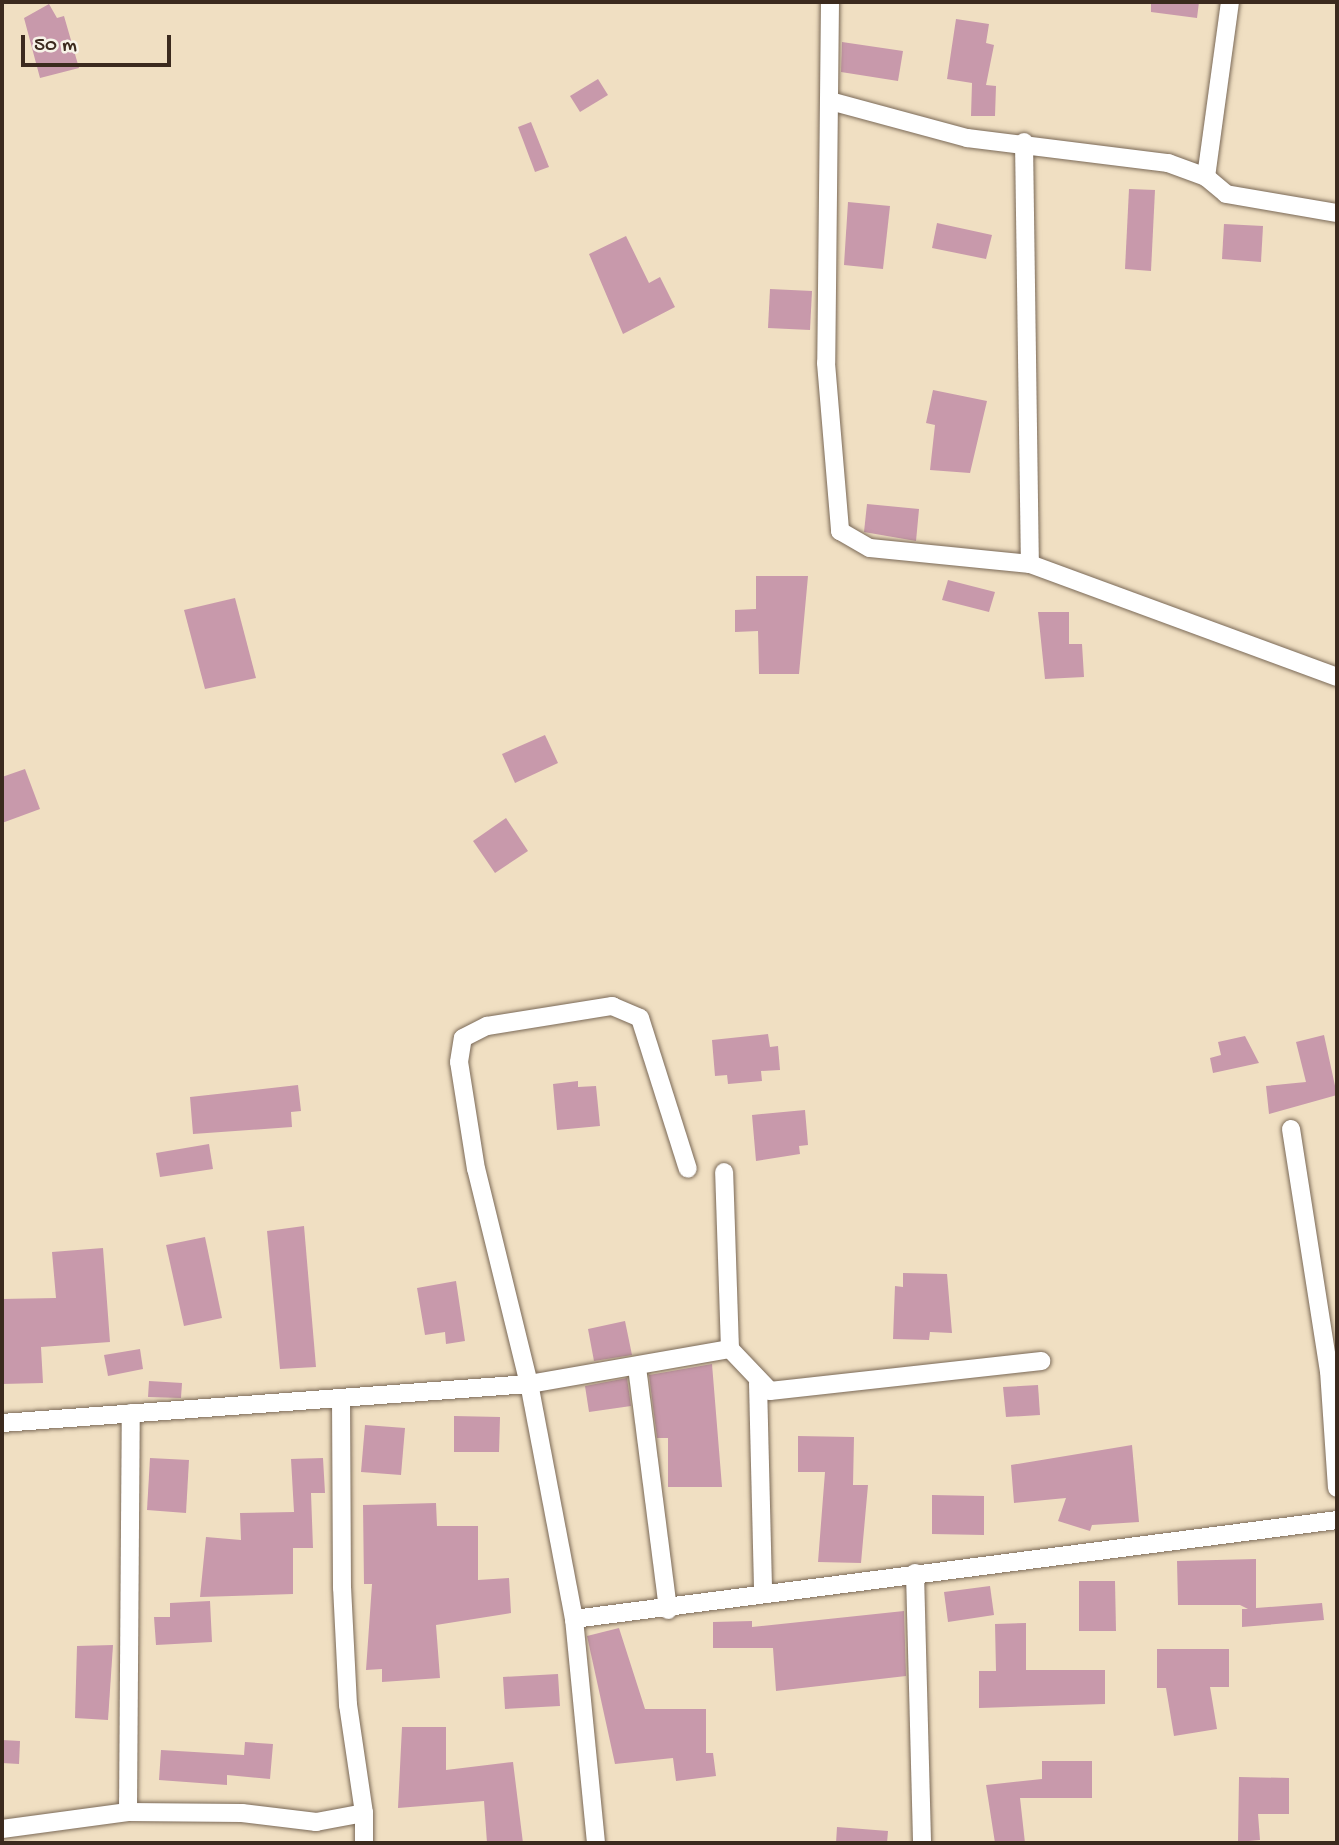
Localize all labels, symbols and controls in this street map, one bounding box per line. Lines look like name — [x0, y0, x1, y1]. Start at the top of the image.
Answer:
scale bar — [24, 21, 175, 65]
text: 50 m — [34, 34, 77, 59]

